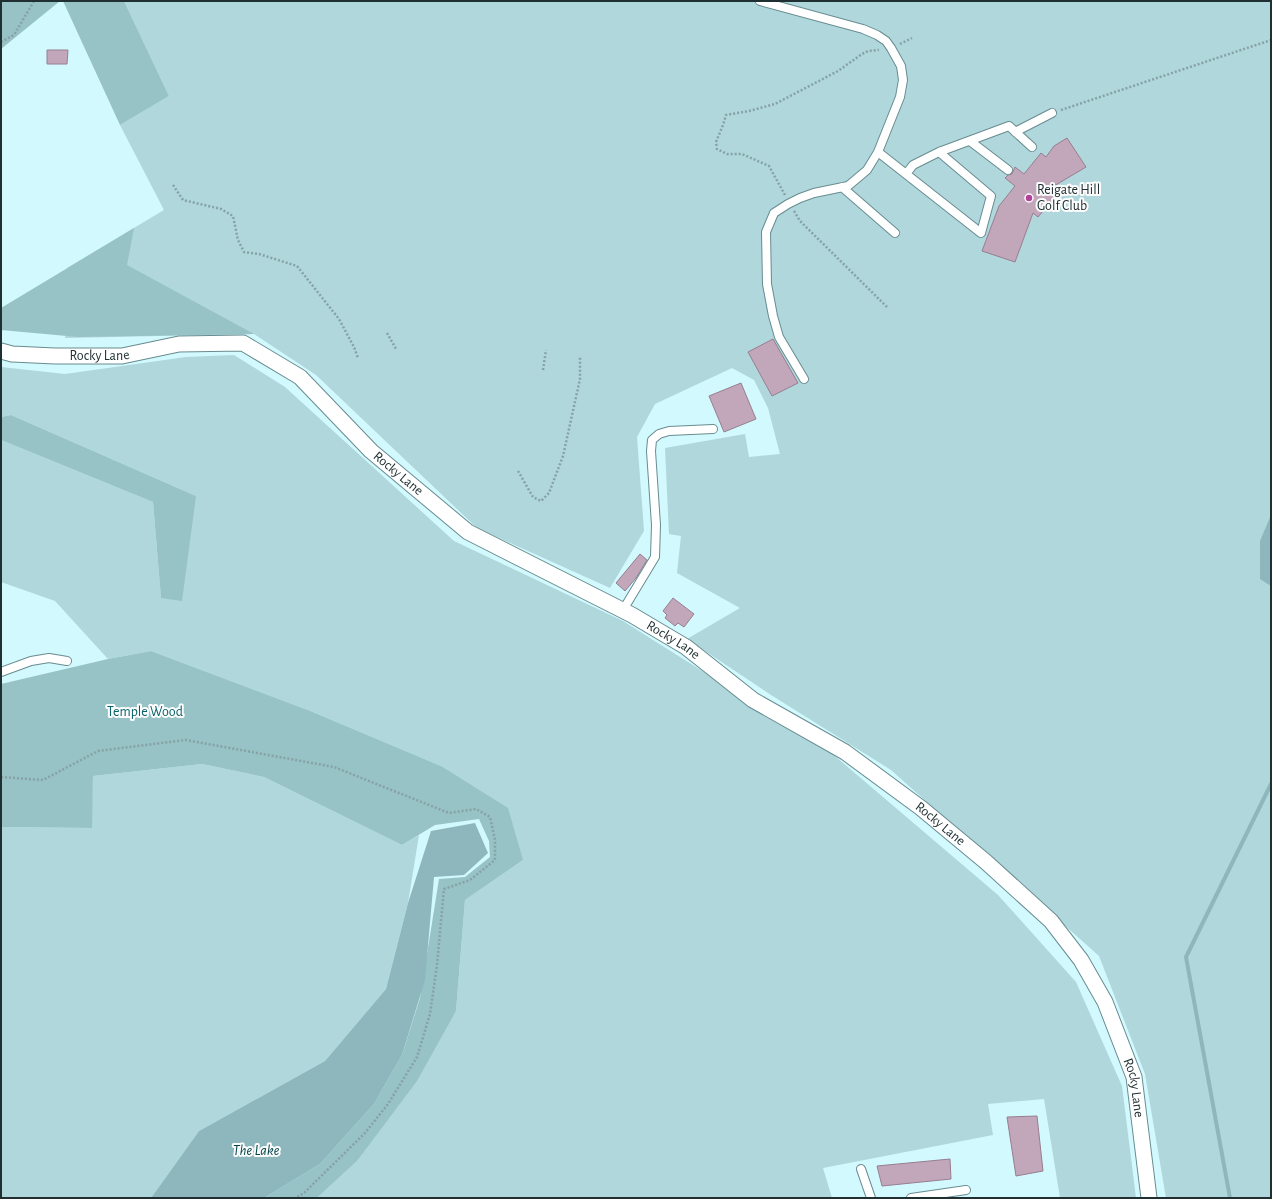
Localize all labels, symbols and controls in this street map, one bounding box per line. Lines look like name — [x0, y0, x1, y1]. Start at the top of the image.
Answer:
place label: Reigate Hill Golf Club — [1037, 183, 1100, 213]
marker: Reigate Hill Golf Club — [1024, 193, 1034, 203]
street label: Rocky Lane — [70, 348, 131, 363]
street label: Rocky Lane — [371, 449, 426, 498]
street label: Rocky Lane — [644, 618, 702, 662]
park label: Temple Wood — [107, 705, 183, 719]
street label: Rocky Lane — [913, 799, 968, 849]
street label: Rocky Lane — [1120, 1056, 1146, 1118]
water label: The Lake — [233, 1143, 280, 1158]

